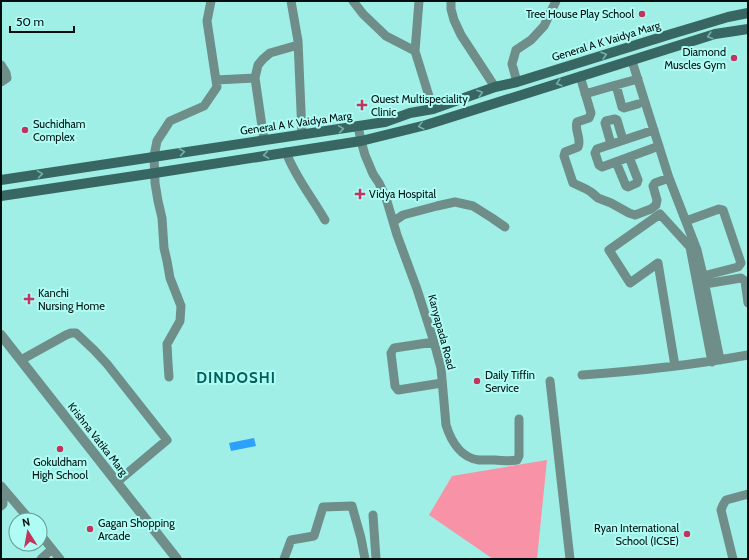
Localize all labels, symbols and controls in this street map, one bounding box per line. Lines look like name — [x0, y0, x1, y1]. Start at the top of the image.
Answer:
place label: Tree House Play School — [526, 7, 634, 21]
scale bar — [10, 8, 74, 34]
marker: Tree House Play School — [637, 9, 647, 19]
text: 50 m — [16, 14, 44, 29]
street label: General A K Vaidya Marg — [550, 18, 662, 64]
one-way arrow — [706, 31, 713, 40]
place label: Diamond Muscles Gym — [664, 45, 726, 72]
one-way arrow — [600, 51, 607, 60]
marker: Diamond Muscles Gym — [729, 53, 739, 63]
one-way arrow — [555, 78, 562, 87]
one-way arrow — [476, 89, 483, 98]
place label: Quest Multispeciality Clinic — [371, 92, 468, 119]
marker: Quest Multispeciality Clinic — [356, 99, 368, 111]
street label: General A K Vaidya Marg — [239, 108, 353, 138]
place label: Suchidham Complex — [33, 117, 86, 144]
one-way arrow — [418, 121, 425, 130]
marker: Suchidham Complex — [20, 125, 30, 135]
one-way arrow — [337, 125, 344, 134]
one-way arrow — [179, 148, 185, 157]
one-way arrow — [263, 150, 269, 159]
one-way arrow — [36, 170, 43, 179]
place label: Vidya Hospital — [369, 187, 437, 201]
marker: Vidya Hospital — [354, 188, 366, 200]
place label: Kanchi Nursing Home — [38, 286, 105, 313]
marker: Kanchi Nursing Home — [23, 293, 35, 305]
street label: Kanyapada Road — [425, 293, 459, 371]
place label: Daily Tiffin Service — [485, 368, 535, 395]
district label: DINDOSHI — [196, 369, 276, 387]
marker: Daily Tiffin Service — [472, 376, 482, 386]
street label: Krishna Vatika Marg — [65, 399, 131, 479]
marker: Gokuldham High School — [55, 444, 65, 454]
place label: Gokuldham High School — [32, 455, 88, 482]
north arrow — [8, 512, 48, 552]
text: N — [21, 515, 31, 530]
place label: Gagan Shopping Arcade — [98, 516, 175, 543]
place label: Ryan International School (ICSE) — [594, 521, 679, 548]
marker: Gagan Shopping Arcade — [85, 524, 95, 534]
marker: Ryan International School (ICSE) — [682, 529, 692, 539]

